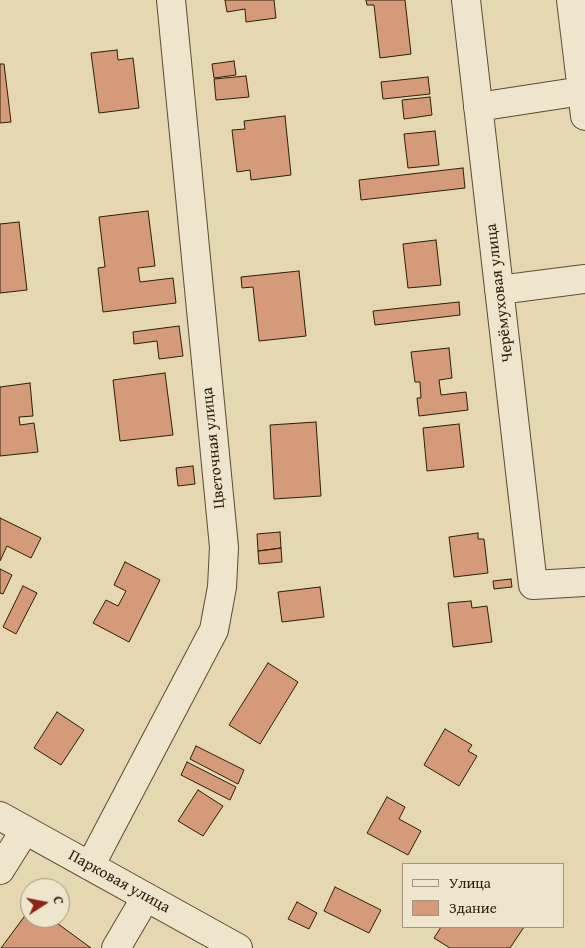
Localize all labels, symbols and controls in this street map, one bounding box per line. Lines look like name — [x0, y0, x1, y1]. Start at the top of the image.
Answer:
street label: Черёмуховая улица — [482, 223, 518, 363]
street label: Цветочная улица — [198, 386, 230, 510]
street label: Парковая улица — [65, 846, 173, 918]
legend — [402, 863, 565, 928]
text: Улица — [449, 872, 491, 893]
north arrow — [20, 878, 70, 928]
text: С — [48, 895, 69, 906]
text: Здание — [449, 897, 497, 918]

